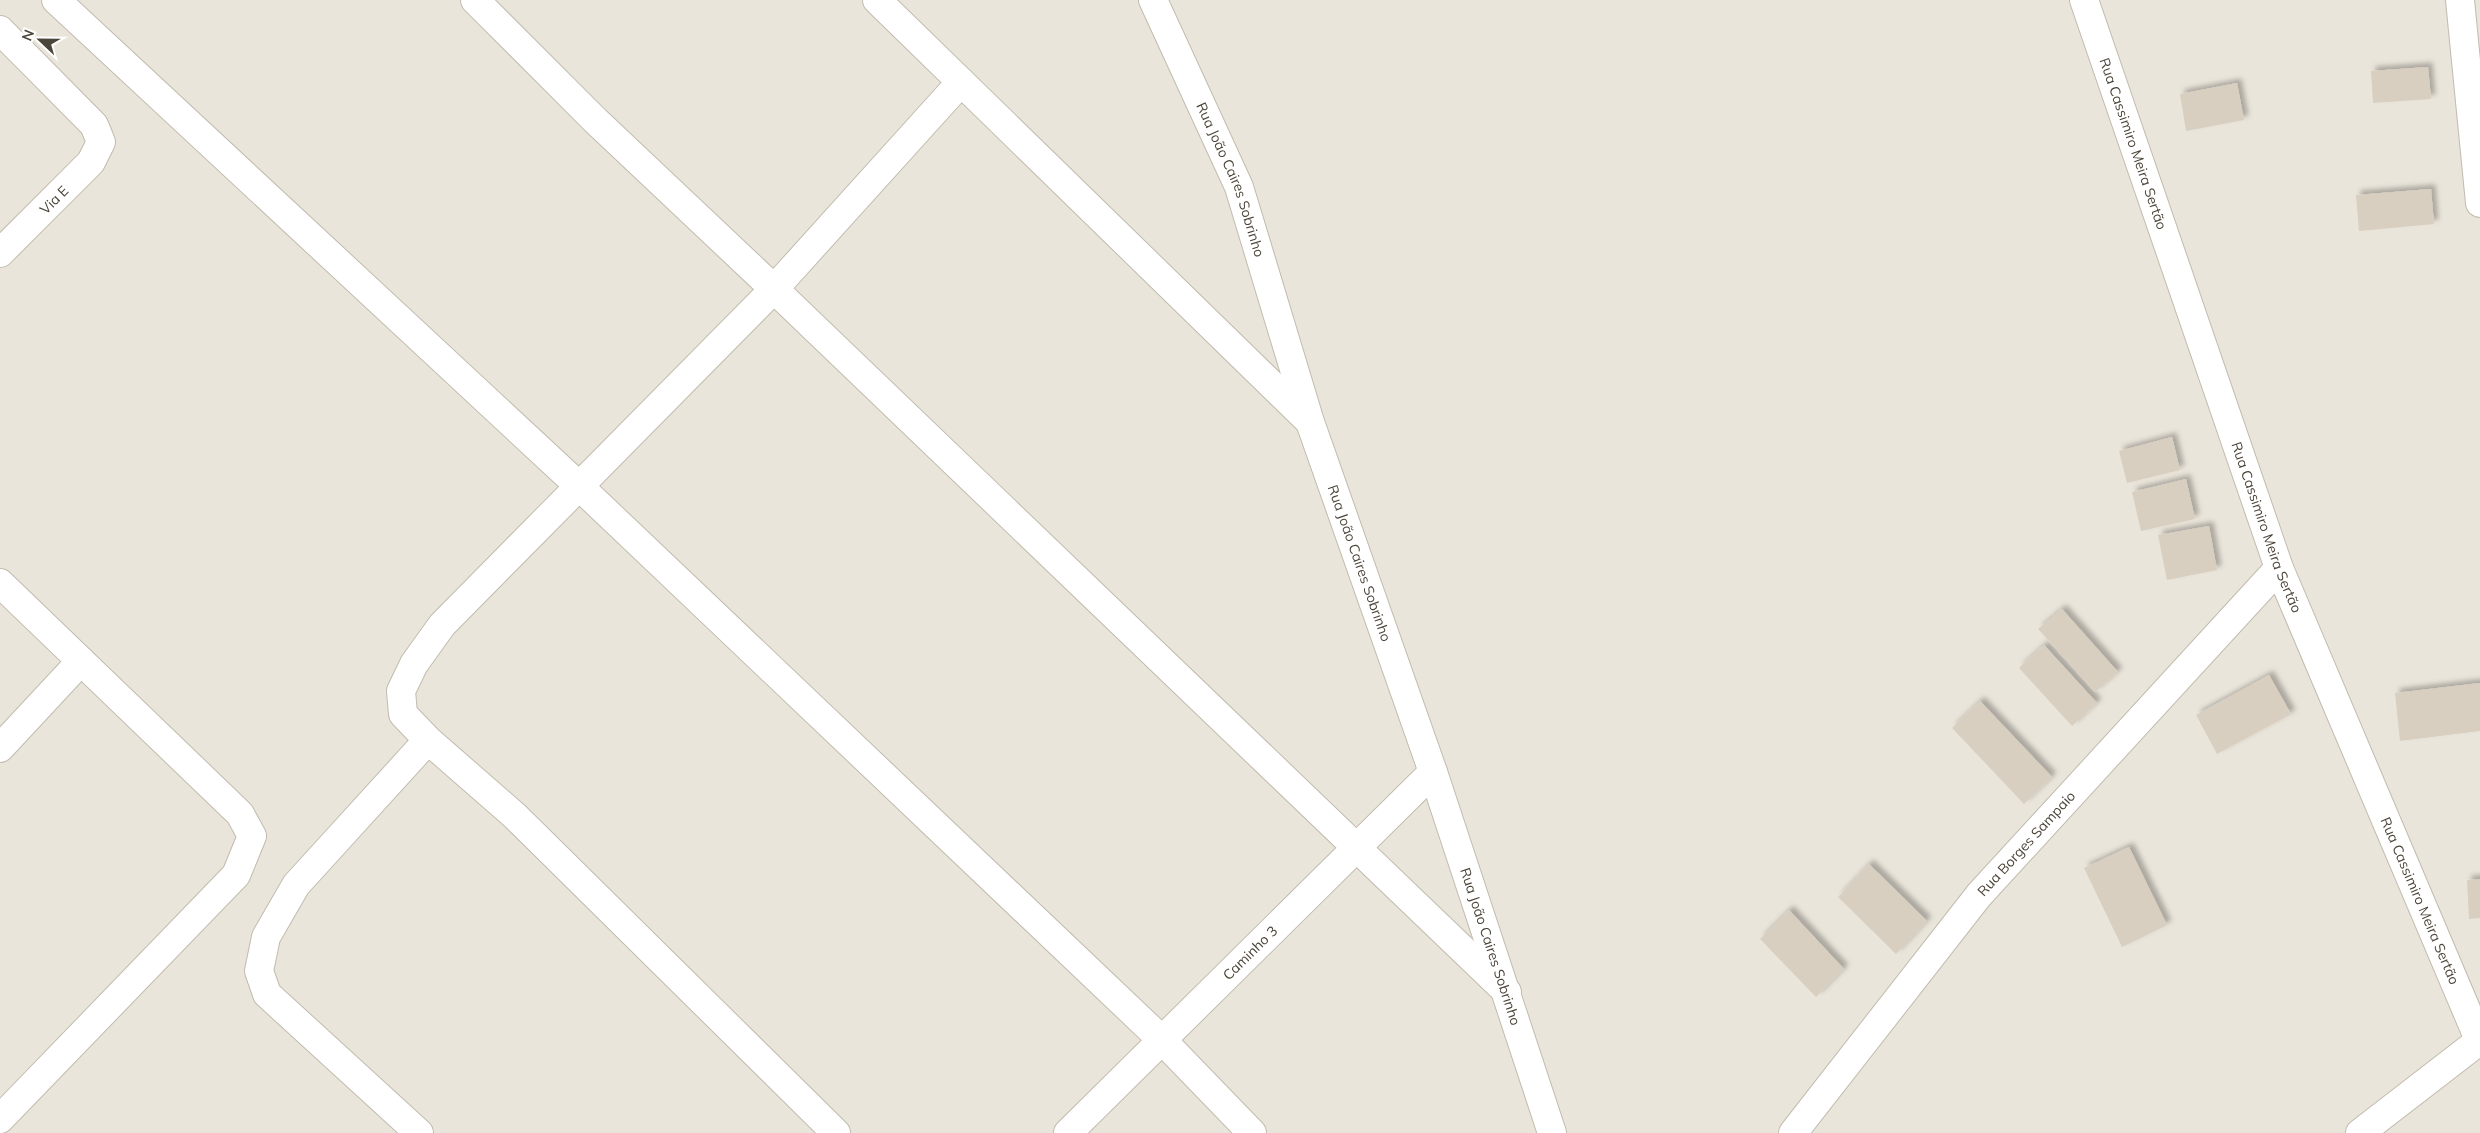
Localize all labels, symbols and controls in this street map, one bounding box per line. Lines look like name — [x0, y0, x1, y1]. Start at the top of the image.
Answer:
north arrow — [15, 15, 65, 65]
text: N — [18, 27, 38, 43]
street label: Rua Cassimiro Meira Sertão — [2096, 56, 2171, 232]
street label: Rua João Caires Sobrinho — [1192, 99, 1269, 259]
street label: Via E — [36, 182, 72, 218]
street label: Rua Cassimiro Meira Sertão — [2227, 440, 2306, 615]
street label: Rua João Caires Sobrinho — [1324, 482, 1395, 644]
street label: Rua Borges Sampaio — [1973, 787, 2079, 900]
street label: Rua Cassimiro Meira Sertão — [2377, 814, 2464, 987]
street label: Rua João Caires Sobrinho — [1456, 865, 1525, 1028]
street label: Caminho 3 — [1219, 922, 1281, 984]

